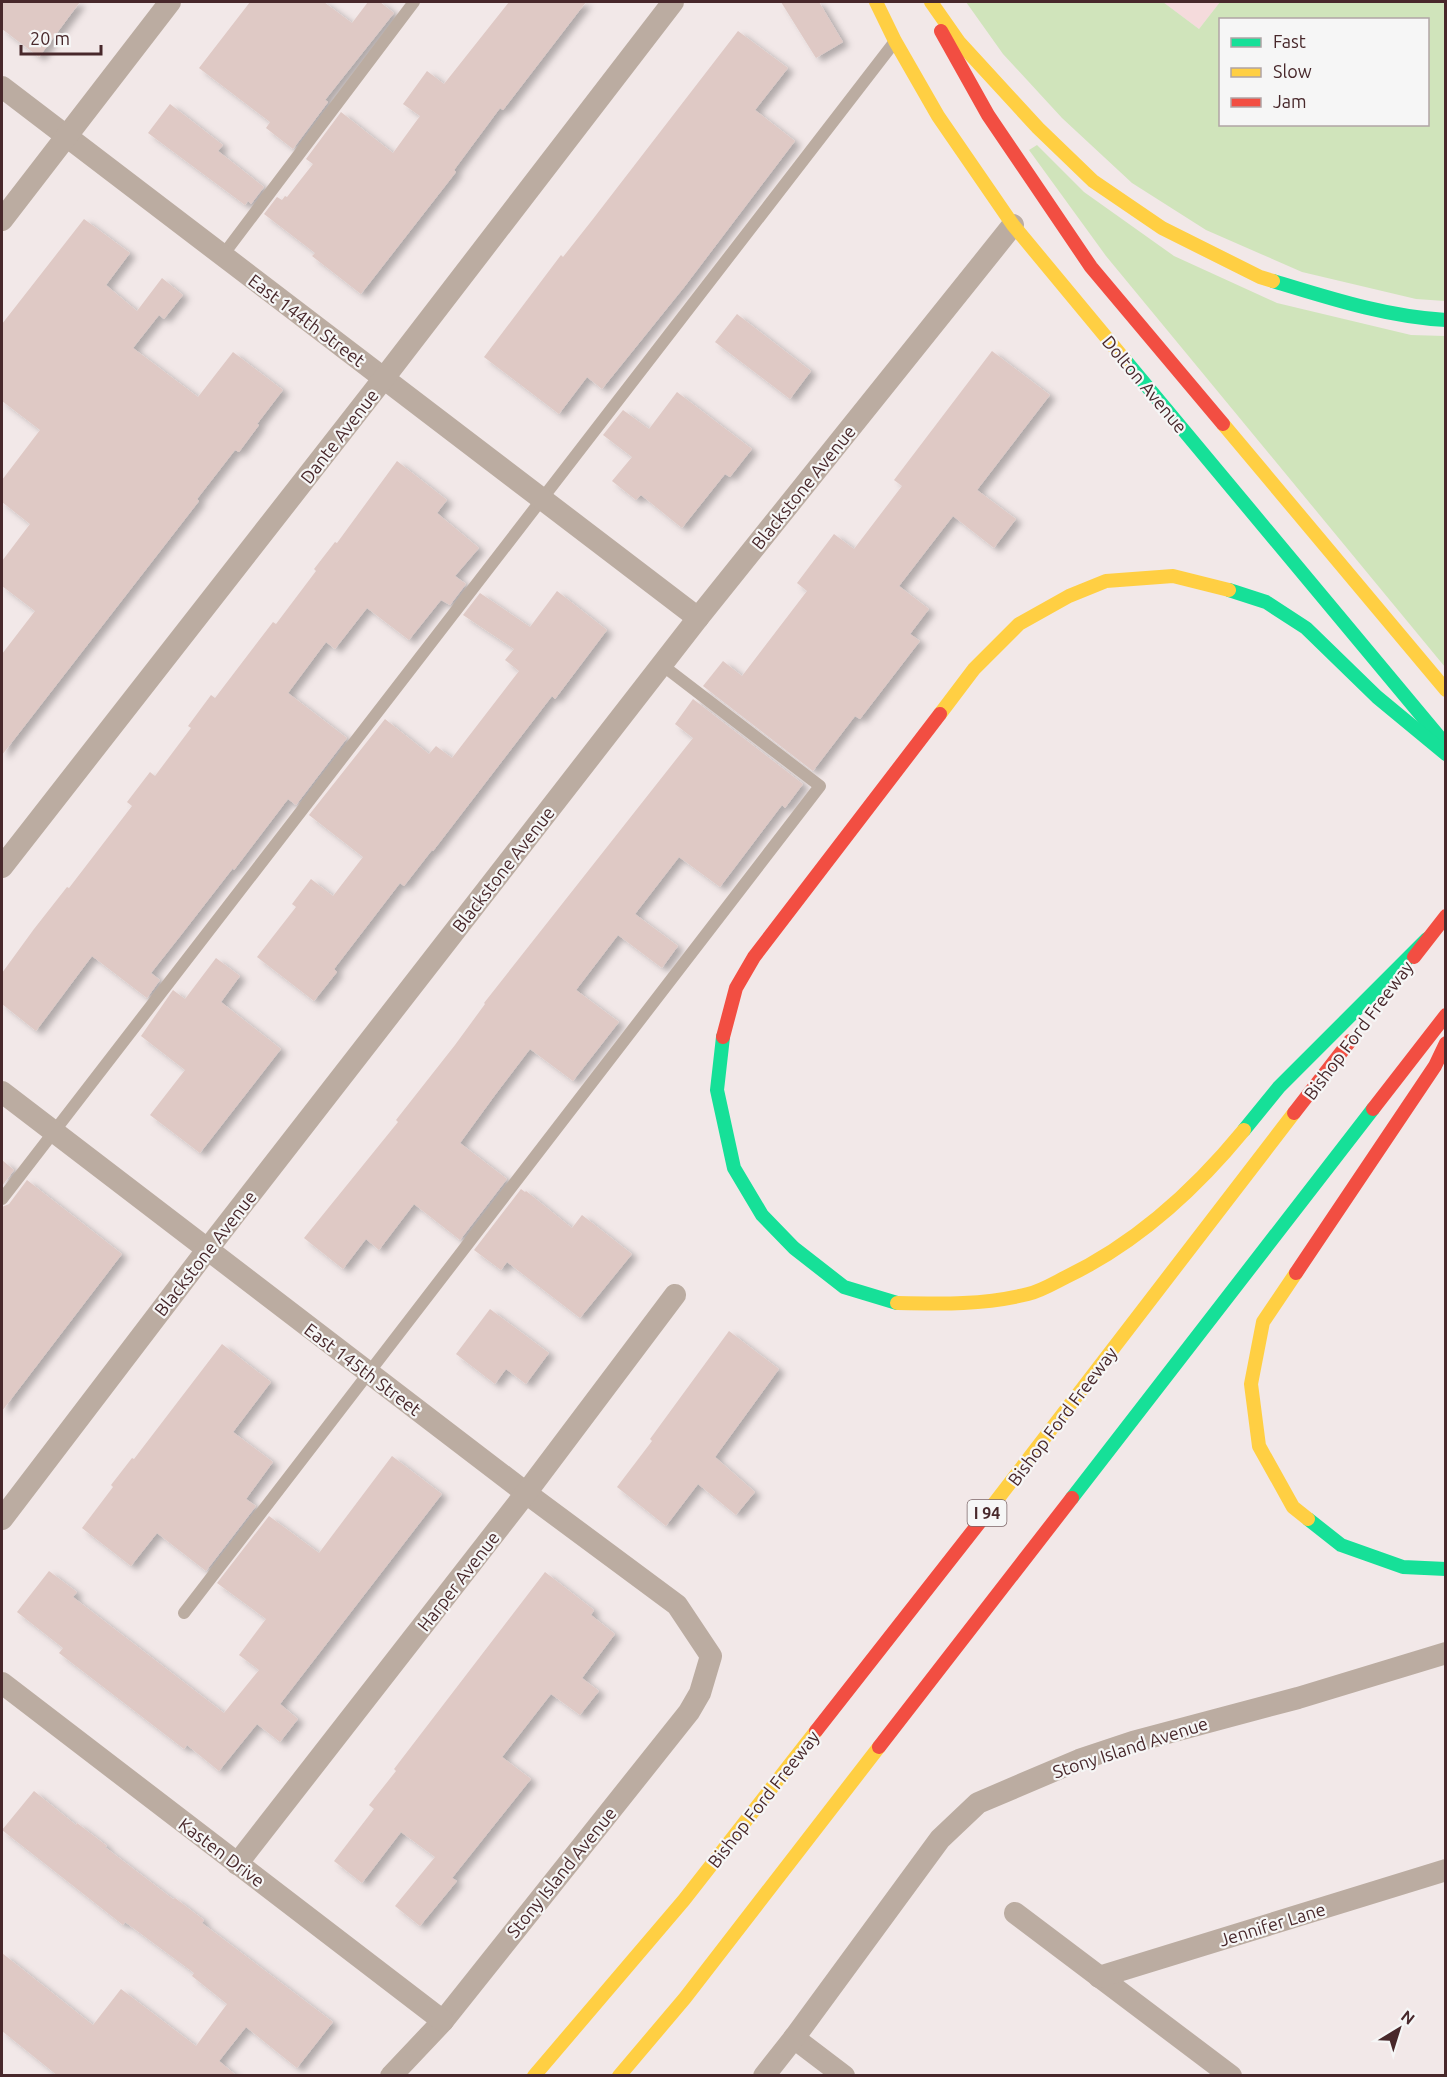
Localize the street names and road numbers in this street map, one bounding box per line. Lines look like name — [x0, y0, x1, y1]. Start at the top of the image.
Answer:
street label: East 144th Street — [245, 270, 369, 370]
street label: Dolton Avenue — [1099, 331, 1191, 437]
street label: Dante Avenue — [296, 385, 382, 487]
street label: Blackstone Avenue — [747, 421, 859, 553]
street label: Blackstone Avenue — [448, 802, 558, 936]
street label: Bishop Ford Freeway — [1299, 957, 1417, 1103]
street label: Blackstone Avenue — [150, 1186, 260, 1320]
street label: East 145th Street — [301, 1319, 425, 1419]
street label: Bishop Ford Freeway — [1003, 1343, 1121, 1489]
road number: I 94 — [968, 1500, 1006, 1526]
street label: Harper Avenue — [413, 1527, 503, 1635]
street label: Stony Island Avenue — [1050, 1712, 1210, 1782]
street label: Bishop Ford Freeway — [703, 1726, 823, 1871]
street label: Stony Island Avenue — [502, 1803, 620, 1941]
street label: Kasten Drive — [175, 1813, 269, 1891]
street label: Jennifer Lane — [1216, 1898, 1328, 1950]

